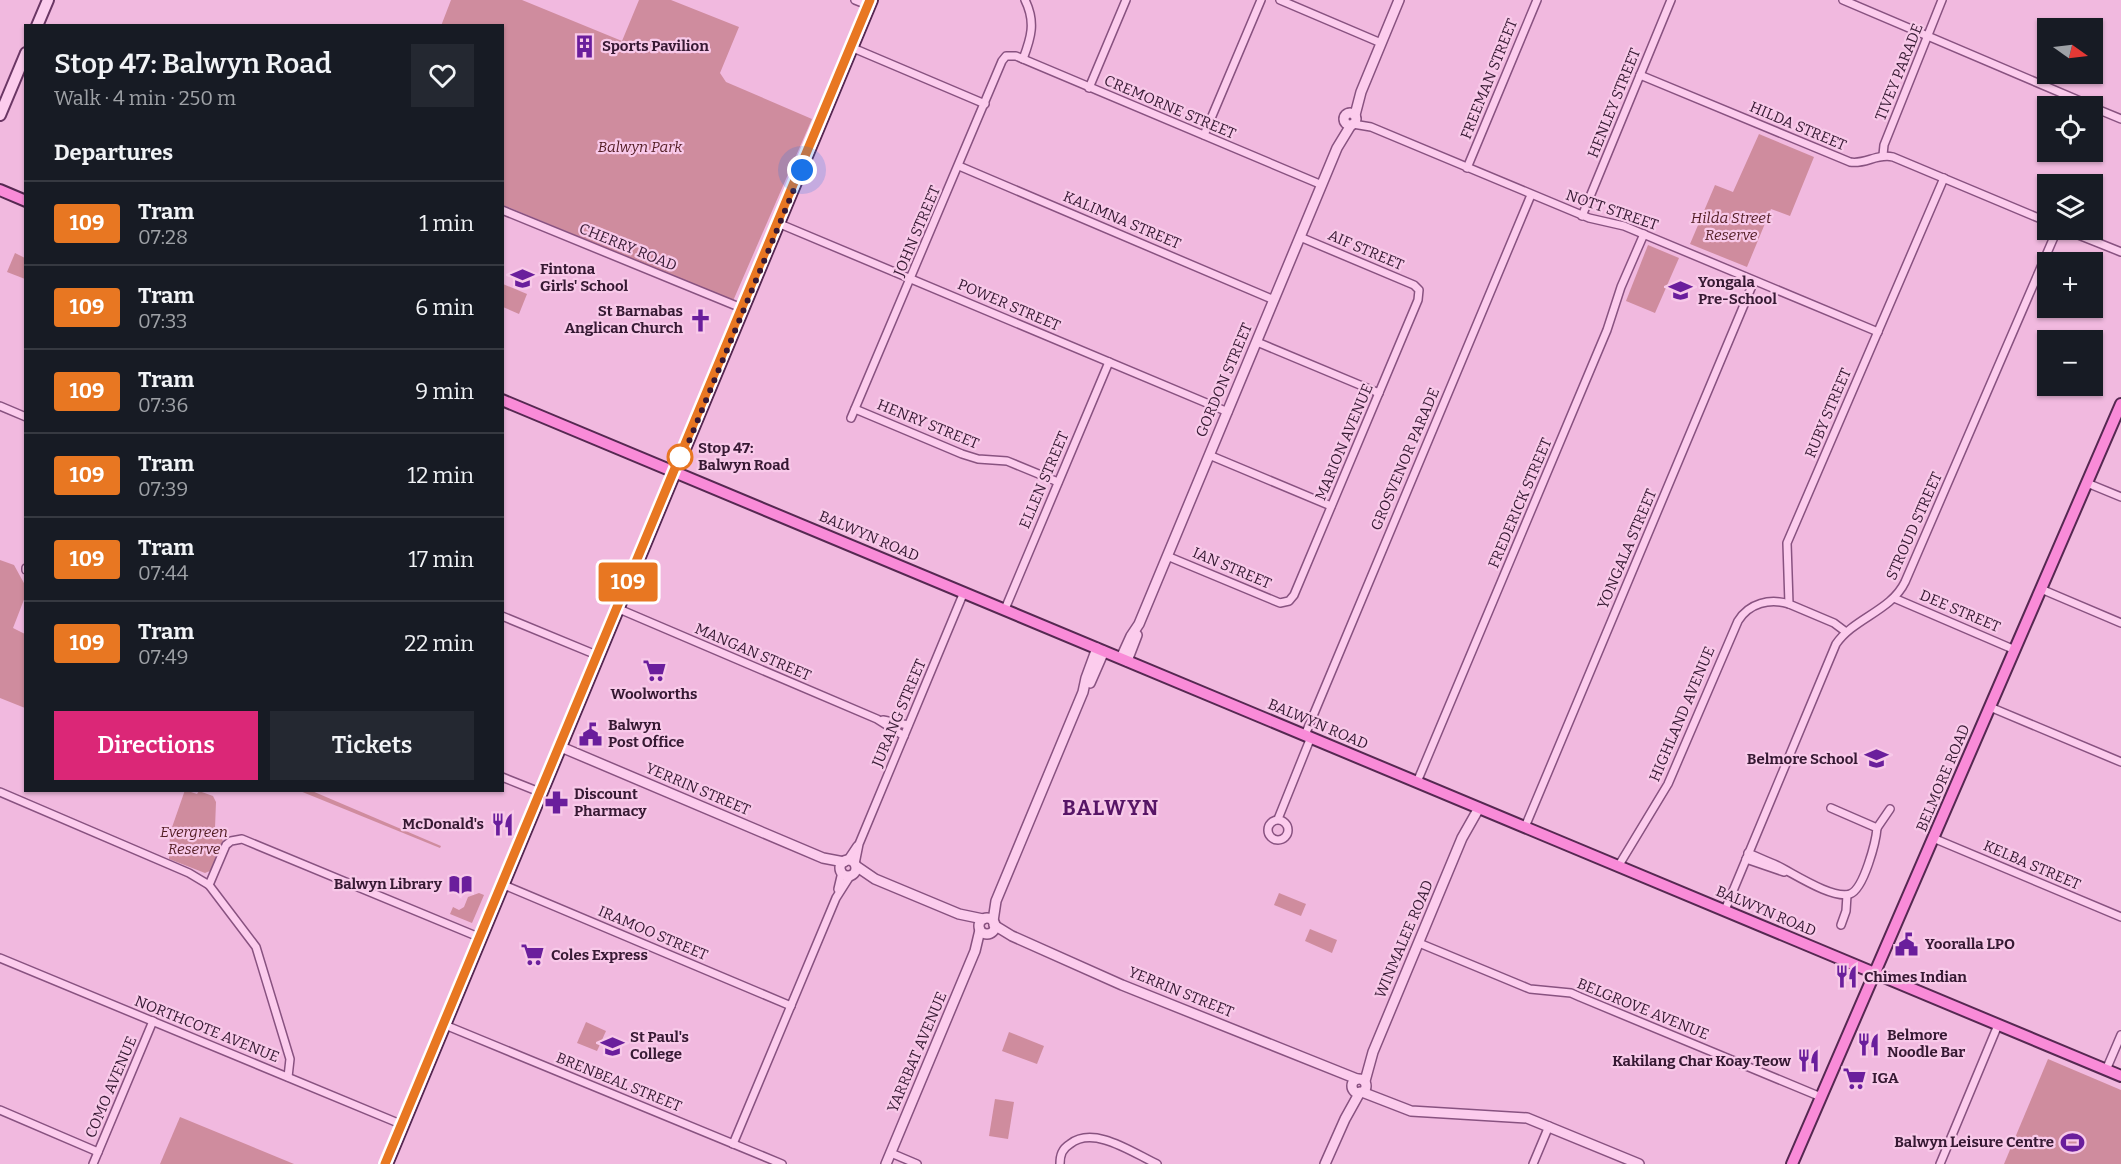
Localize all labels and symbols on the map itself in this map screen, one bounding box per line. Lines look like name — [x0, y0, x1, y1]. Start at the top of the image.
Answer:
street label: FREEMAN STREET — [1457, 16, 1521, 142]
north arrow — [2037, 18, 2103, 84]
street label: TIVEY PARADE — [1871, 21, 1927, 123]
building icon: Sports Pavilion — [571, 33, 597, 59]
place label: Sports Pavilion — [602, 37, 709, 55]
street label: HENLEY STREET — [1584, 45, 1644, 160]
street label: CREMORNE STREET — [1102, 71, 1239, 143]
street label: HILDA STREET — [1747, 98, 1849, 155]
park label: Balwyn Park — [598, 138, 683, 156]
your location — [787, 155, 817, 185]
street label: JOHN STREET — [889, 183, 944, 280]
street label: NOTT STREET — [1563, 186, 1661, 234]
street label: KALIMNA STREET — [1060, 187, 1184, 253]
park label: Hilda Street Reserve — [1691, 209, 1772, 244]
street label: CHERRY ROAD — [577, 219, 679, 275]
street label: AIF STREET — [1325, 226, 1407, 274]
place label: Fintona Girls' School — [540, 260, 629, 295]
school or university icon: Fintona Girls' School — [509, 265, 535, 291]
place label: Yongala Pre-School — [1698, 273, 1777, 308]
street label: POWER STREET — [955, 275, 1063, 335]
school or university icon: Yongala Pre-School — [1667, 278, 1693, 304]
place label: St Barnabas Anglican Church — [565, 302, 683, 337]
church icon: St Barnabas Anglican Church — [688, 307, 714, 333]
street label: GORDON STREET — [1192, 320, 1256, 440]
street label: RUBY STREET — [1801, 365, 1855, 461]
street label: MARION AVENUE — [1311, 381, 1377, 503]
street label: GROSVENOR PARADE — [1367, 385, 1443, 533]
street label: HENRY STREET — [874, 395, 982, 453]
street label: ELLEN STREET — [1015, 429, 1073, 531]
street label: FREDERICK STREET — [1484, 435, 1556, 571]
place label: Stop 47: Balwyn Road — [698, 439, 790, 474]
marker: Stop 47: Balwyn Road — [667, 444, 693, 470]
street label: STROUD STREET — [1882, 469, 1946, 583]
street label: YONGALA STREET — [1594, 486, 1660, 612]
street label: BALWYN ROAD — [816, 507, 922, 565]
street label: IAN STREET — [1190, 543, 1274, 593]
line badge: 109 — [594, 562, 662, 602]
street label: DEE STREET — [1917, 586, 2003, 636]
street label: MANGAN STREET — [692, 619, 814, 685]
street label: HIGHLAND AVENUE — [1645, 644, 1719, 784]
street label: JURANG STREET — [868, 656, 930, 771]
supermarket icon: Woolworths — [641, 657, 667, 683]
place label: Woolworths — [611, 685, 697, 703]
street label: BALWYN ROAD — [1265, 695, 1371, 753]
place label: Balwyn Post Office — [608, 716, 684, 751]
public building icon: Balwyn Post Office — [577, 721, 603, 747]
street label: BELMORE ROAD — [1912, 722, 1974, 834]
school or university icon: Belmore School — [1863, 746, 1889, 772]
place label: Belmore School — [1747, 750, 1858, 768]
street label: YERRIN STREET — [643, 759, 753, 819]
place label: Discount Pharmacy — [574, 785, 647, 820]
pharmacy icon: Discount Pharmacy — [543, 790, 569, 816]
district label: BALWYN — [1062, 795, 1160, 821]
restaurant icon: McDonald's — [489, 811, 515, 837]
place label: McDonald's — [402, 815, 484, 833]
park label: Evergreen Reserve — [160, 823, 228, 858]
street label: KELBA STREET — [1981, 836, 2084, 894]
library icon: Balwyn Library — [447, 871, 473, 897]
place label: Balwyn Library — [334, 875, 443, 893]
street label: WINMALEE ROAD — [1371, 877, 1437, 1001]
street label: BALWYN ROAD — [1713, 882, 1819, 940]
street label: IRAMOO STREET — [595, 902, 711, 964]
public building icon: Yooralla LPO — [1894, 931, 1920, 957]
place label: Yooralla LPO — [1925, 935, 2015, 953]
supermarket icon: Coles Express — [520, 942, 546, 968]
place label: Coles Express — [551, 946, 648, 964]
street label: YERRIN STREET — [1126, 963, 1237, 1021]
restaurant icon: Chimes Indian — [1833, 964, 1859, 990]
place label: Chimes Indian — [1864, 968, 1967, 986]
street label: BELGROVE AVENUE — [1574, 974, 1712, 1044]
street label: YARRBAT AVENUE — [883, 989, 951, 1115]
street label: NORTHCOTE AVENUE — [132, 992, 282, 1066]
place label: Belmore Noodle Bar — [1887, 1026, 1965, 1061]
place label: St Paul's College — [630, 1028, 689, 1063]
restaurant icon: Belmore Noodle Bar — [1856, 1031, 1882, 1057]
street label: COMO AVENUE — [81, 1033, 141, 1141]
school or university icon: St Paul's College — [599, 1033, 625, 1059]
restaurant icon: Kakilang Char Koay Teow — [1796, 1048, 1822, 1074]
street label: BRENBEAL STREET — [554, 1049, 685, 1115]
place label: Kakilang Char Koay Teow — [1612, 1052, 1791, 1070]
supermarket icon: IGA — [1841, 1065, 1867, 1091]
place label: IGA — [1872, 1069, 1899, 1087]
sports icon: Balwyn Leisure Centre — [2059, 1129, 2085, 1155]
place label: Balwyn Leisure Centre — [1894, 1133, 2054, 1151]

